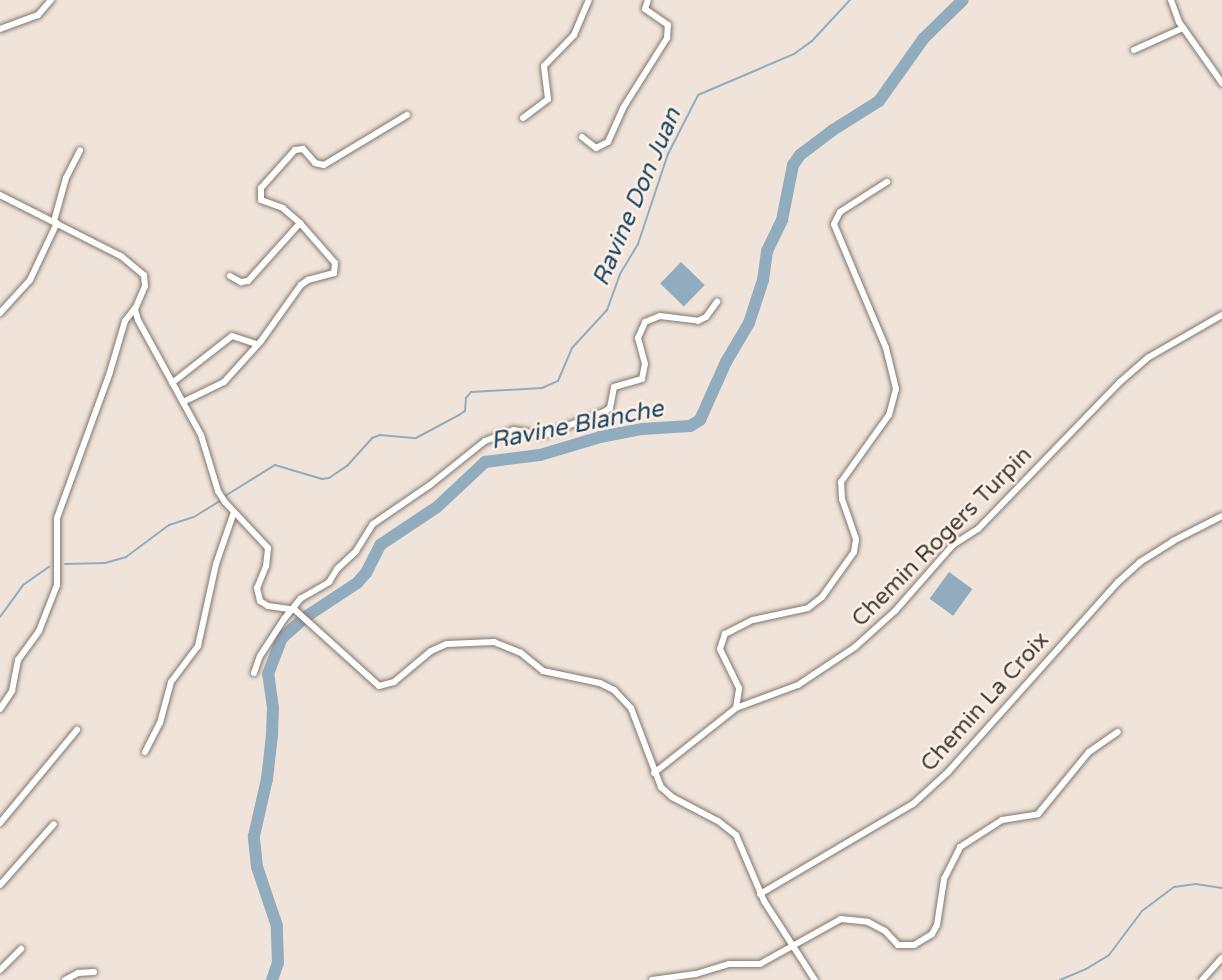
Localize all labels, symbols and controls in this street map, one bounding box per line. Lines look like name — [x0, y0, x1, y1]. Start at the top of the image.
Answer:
water label: Ravine Don Juan — [587, 104, 687, 290]
water label: Ravine Blanche — [488, 394, 666, 456]
street label: Chemin Rogers Turpin — [846, 441, 1038, 633]
street label: Chemin La Croix — [915, 626, 1055, 778]

